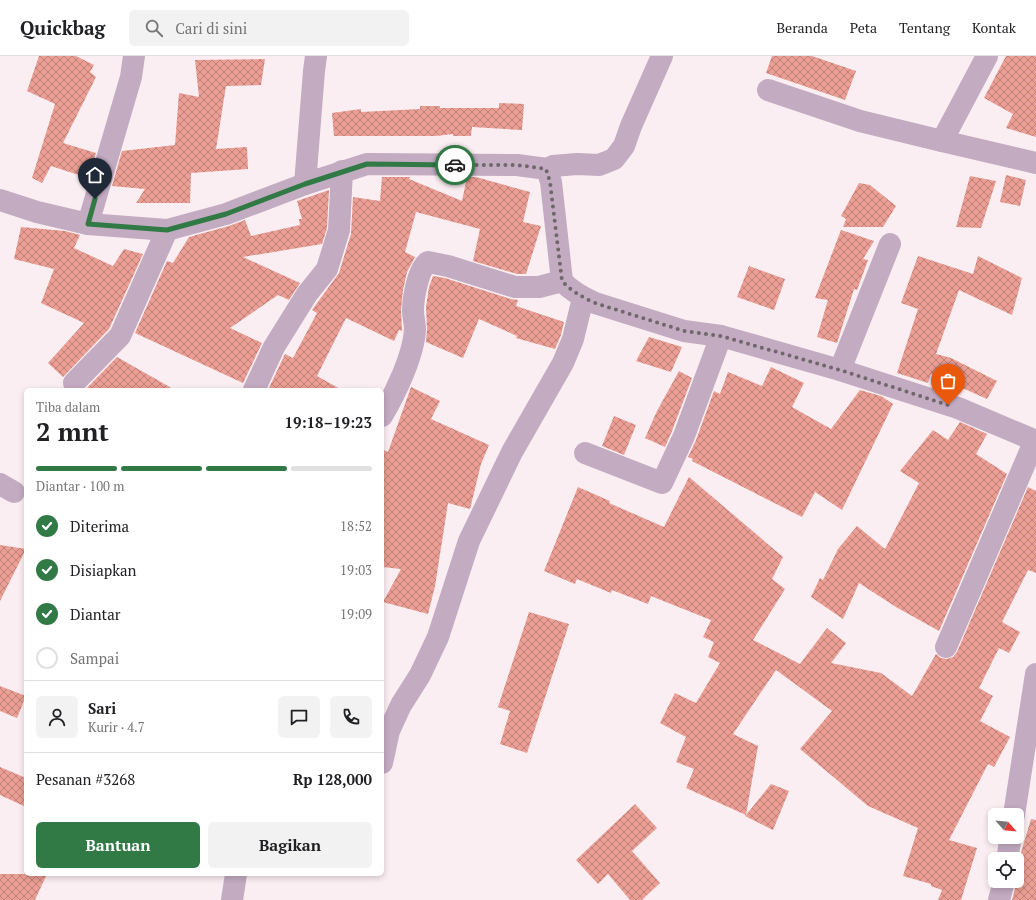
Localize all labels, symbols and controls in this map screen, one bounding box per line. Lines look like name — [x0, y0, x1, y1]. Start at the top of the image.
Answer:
search box — [129, 10, 409, 46]
text: Quickbag — [20, 15, 105, 40]
icon: search — [143, 17, 165, 39]
text: Cari di sini — [175, 18, 247, 38]
text: Beranda — [776, 18, 828, 37]
text: Peta — [850, 18, 877, 37]
text: Tentang — [899, 18, 950, 37]
text: Kontak — [972, 18, 1016, 37]
courier — [435, 145, 475, 185]
icon: car — [444, 154, 466, 176]
pin — [78, 158, 112, 199]
icon: home — [84, 164, 106, 186]
pin — [931, 364, 965, 405]
icon: bag — [937, 370, 959, 392]
text: Tiba dalam — [36, 398, 100, 416]
text: 19:18–19:23 — [285, 412, 372, 432]
text: 2 mnt — [36, 414, 109, 448]
text: Diantar · 100 m — [36, 477, 124, 495]
icon: check — [36, 515, 58, 537]
text: Diterima — [70, 516, 129, 536]
text: 18:52 — [340, 517, 372, 535]
icon: check — [36, 559, 58, 581]
text: Disiapkan — [70, 560, 136, 580]
text: 19:03 — [340, 561, 372, 579]
icon: check — [36, 603, 58, 625]
text: Diantar — [70, 604, 121, 624]
text: 19:09 — [340, 605, 372, 623]
text: Sampai — [70, 648, 119, 668]
button: person — [36, 696, 78, 738]
button: chat — [278, 696, 320, 738]
button: phone — [330, 696, 372, 738]
text: Sari — [88, 698, 116, 718]
text: Kurir · 4.7 — [88, 718, 145, 736]
text: Pesanan #3268 — [36, 769, 135, 789]
text: Rp 128,000 — [293, 769, 372, 789]
north arrow — [988, 808, 1024, 844]
map controls — [988, 808, 1024, 888]
button: Bantuan — [36, 822, 200, 868]
button: Bagikan — [208, 822, 372, 868]
button: locate — [988, 852, 1024, 888]

